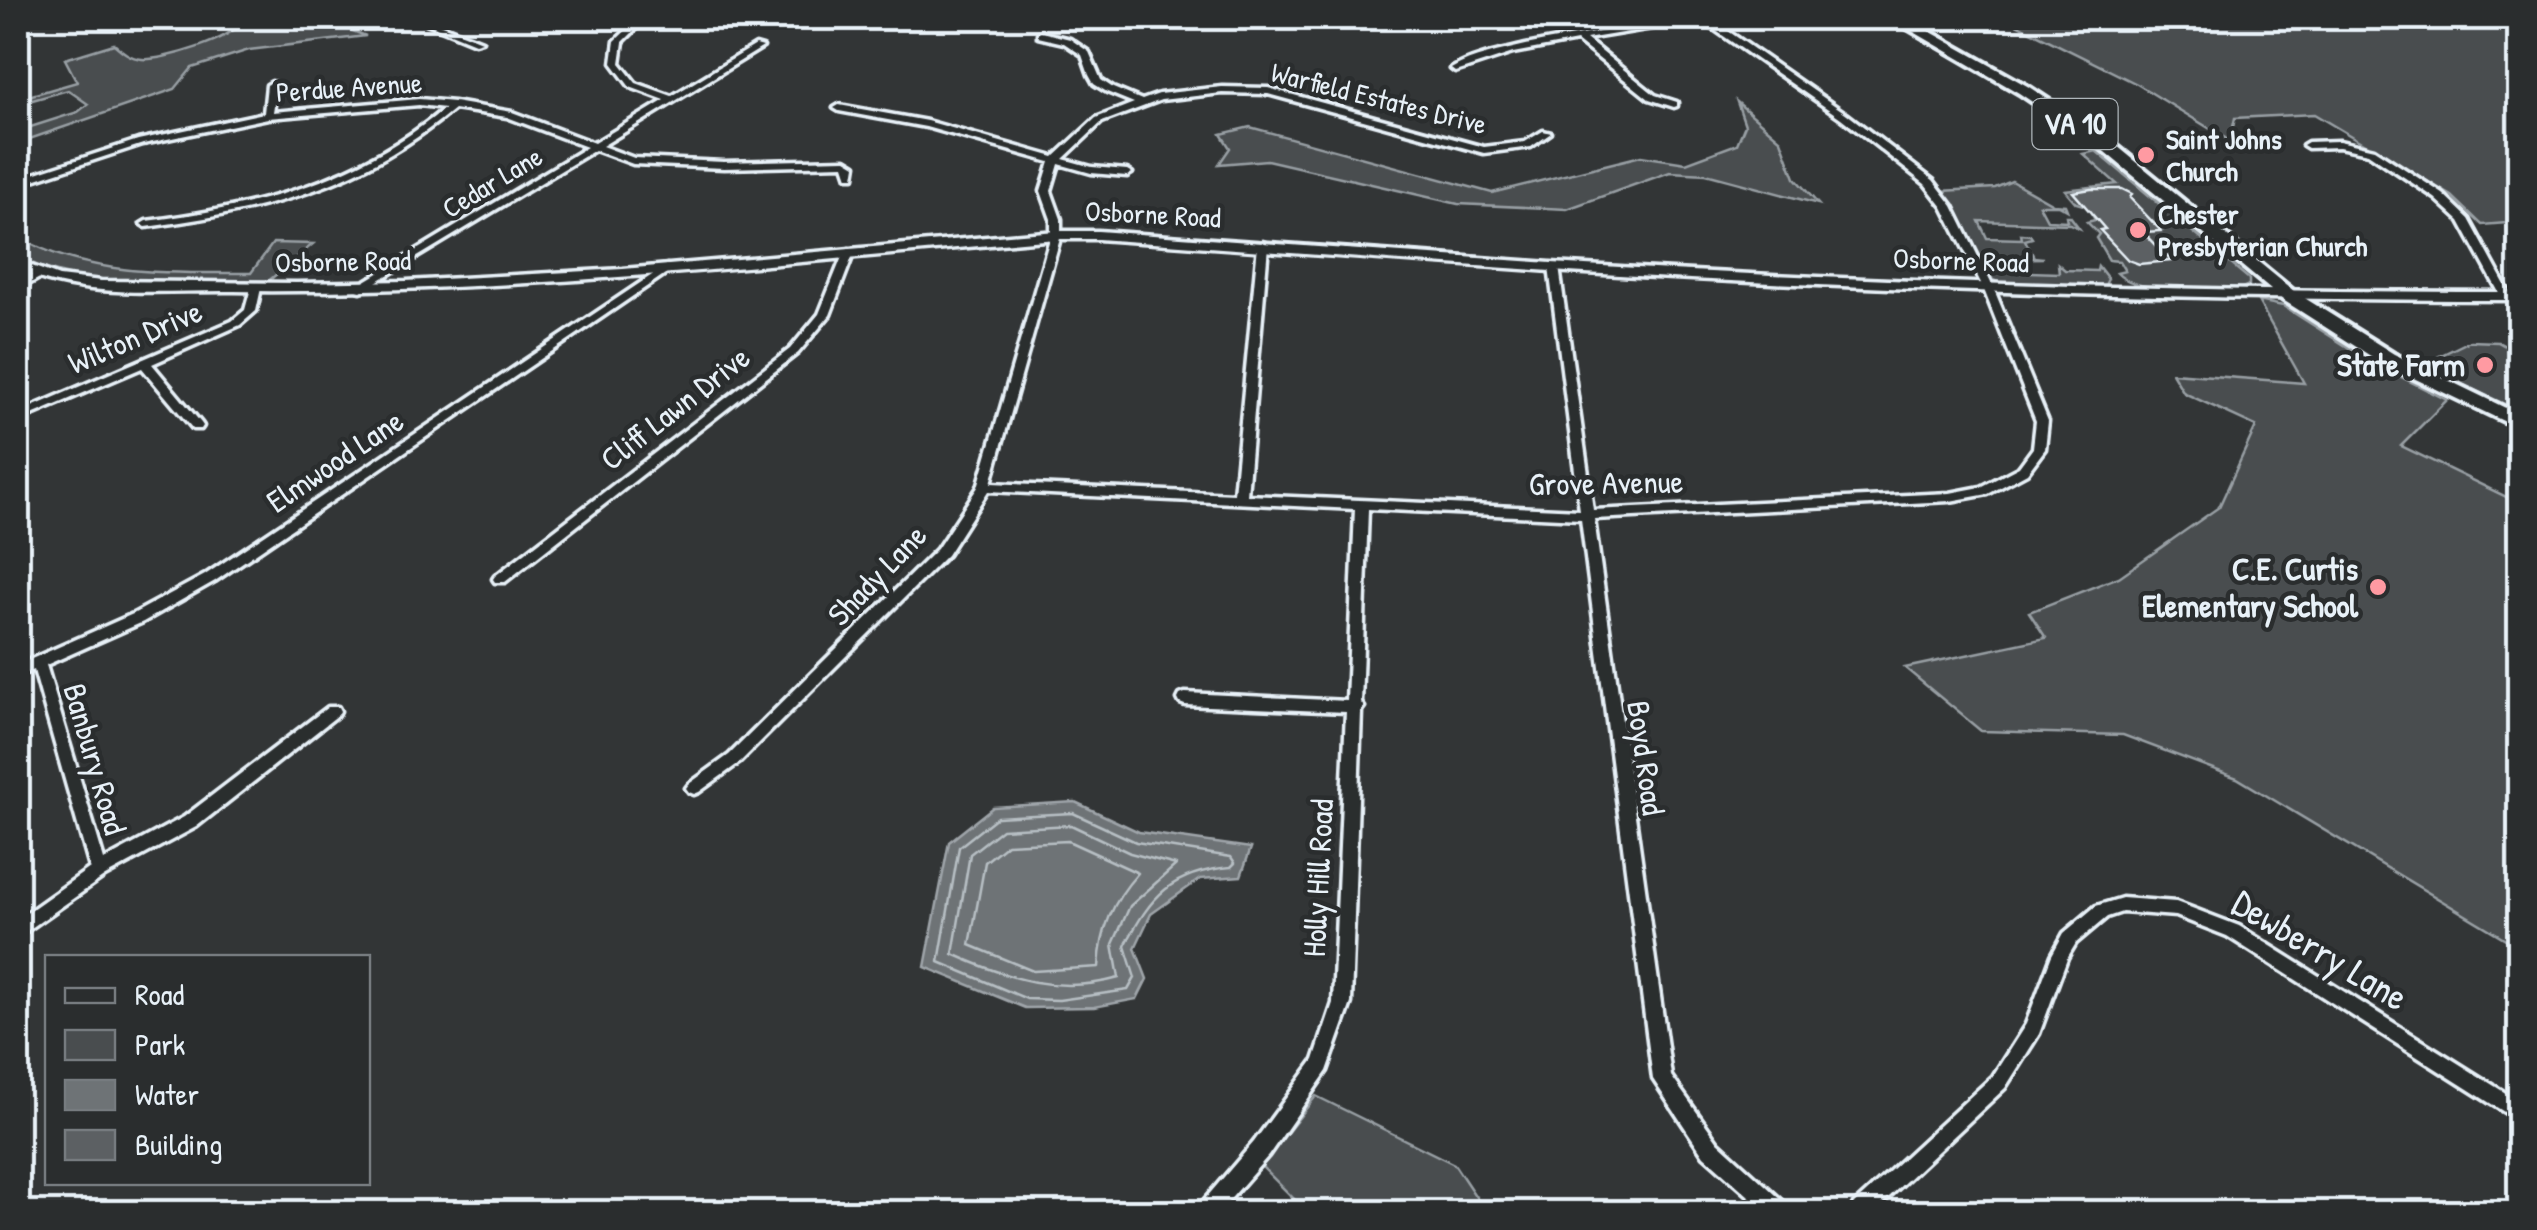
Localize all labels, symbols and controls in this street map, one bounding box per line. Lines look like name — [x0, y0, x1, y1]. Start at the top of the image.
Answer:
street label: Warfield Estates Drive — [1267, 53, 1491, 143]
street label: Perdue Avenue — [275, 63, 423, 111]
road number: VA 10 — [2032, 99, 2118, 149]
place label: Saint Johns Church — [2166, 120, 2282, 190]
street label: Cedar Lane — [435, 137, 549, 227]
marker: Saint Johns Church — [2135, 144, 2157, 166]
street label: Osborne Road — [1084, 191, 1222, 237]
place label: Chester Presbyterian Church — [2158, 195, 2367, 266]
marker: Chester Presbyterian Church — [2127, 219, 2149, 241]
street label: Osborne Road — [1892, 239, 2030, 281]
street label: Osborne Road — [275, 241, 411, 281]
street label: Wilton Drive — [61, 289, 208, 384]
street label: Cliff Lawn Drive — [591, 336, 759, 480]
place label: State Farm — [2337, 343, 2465, 386]
marker: State Farm — [2474, 354, 2496, 376]
street label: Elmwood Lane — [258, 399, 412, 522]
street label: Grove Avenue — [1528, 460, 1684, 505]
street label: Shady Lane — [818, 514, 936, 635]
place label: C.E. Curtis Elementary School — [2142, 547, 2359, 628]
marker: C.E. Curtis Elementary School — [2367, 576, 2389, 598]
street label: Banbury Road — [53, 678, 137, 839]
street label: Boyd Road — [1617, 698, 1676, 818]
street label: Holly Hill Road — [1292, 798, 1343, 958]
street label: Dewberry Lane — [2223, 876, 2418, 1022]
legend — [45, 955, 370, 1185]
text: Road — [135, 974, 184, 1014]
text: Park — [135, 1024, 185, 1064]
text: Water — [135, 1074, 199, 1114]
text: Building — [135, 1124, 222, 1164]

